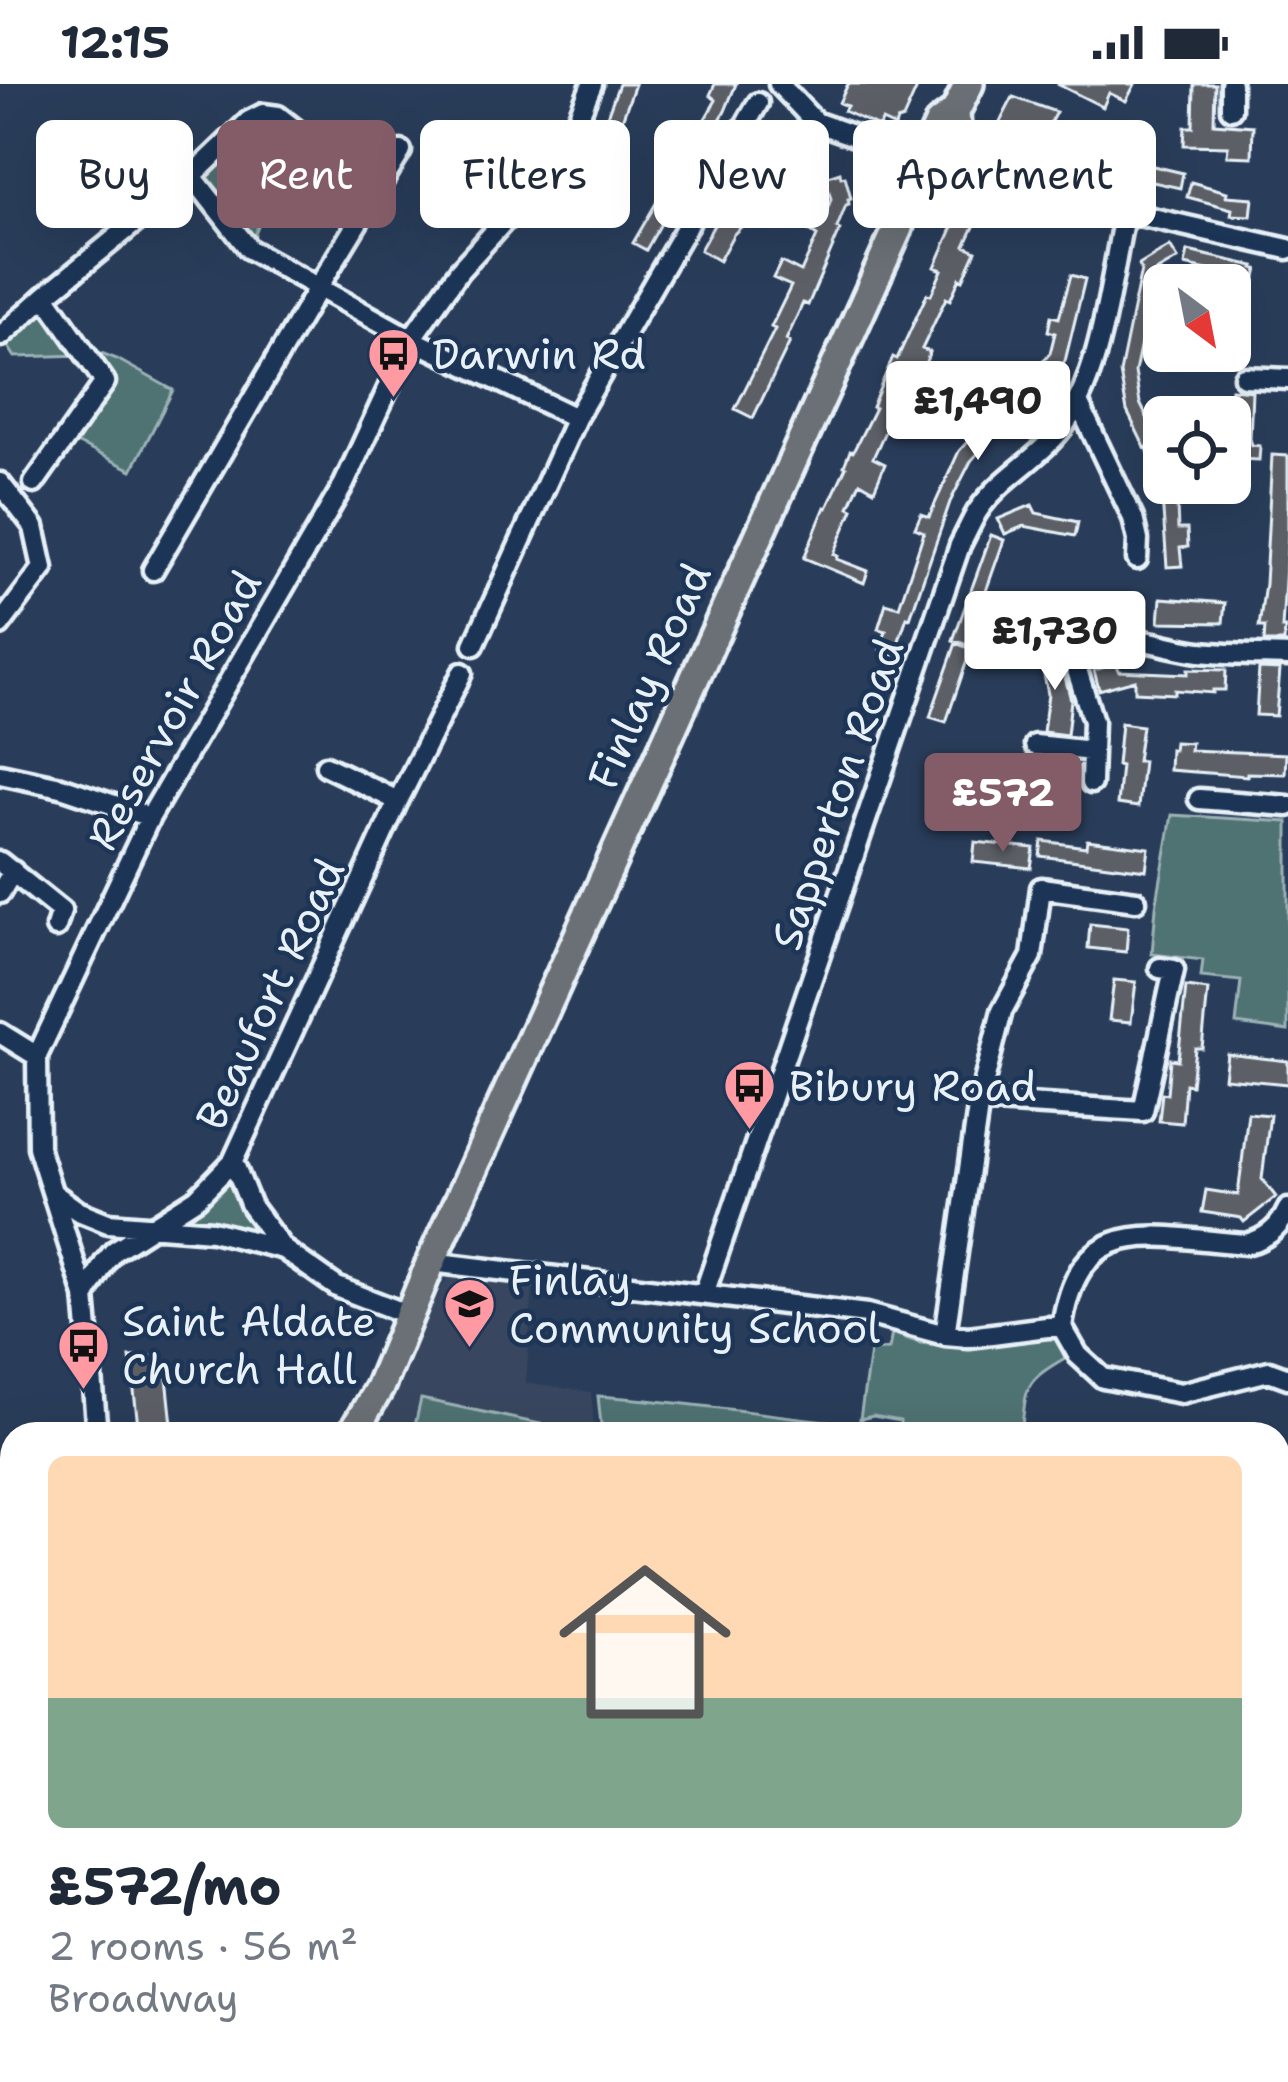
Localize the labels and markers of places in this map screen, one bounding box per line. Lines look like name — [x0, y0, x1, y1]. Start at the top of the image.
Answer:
bus stop icon: Darwin Rd — [365, 326, 421, 400]
place label: Darwin Rd — [432, 326, 646, 382]
pin: £1,490 — [880, 361, 1076, 463]
pin: £1,730 — [957, 591, 1153, 693]
pin: £572 — [932, 753, 1074, 855]
bus stop icon: Bibury Road — [722, 1058, 778, 1132]
place label: Bibury Road — [789, 1058, 1037, 1114]
place label: Finlay Community School — [509, 1252, 881, 1356]
school or university icon: Finlay Community School — [442, 1276, 498, 1350]
place label: Saint Aldate Church Hall — [122, 1293, 376, 1397]
bus stop icon: Saint Aldate Church Hall — [55, 1317, 111, 1391]

